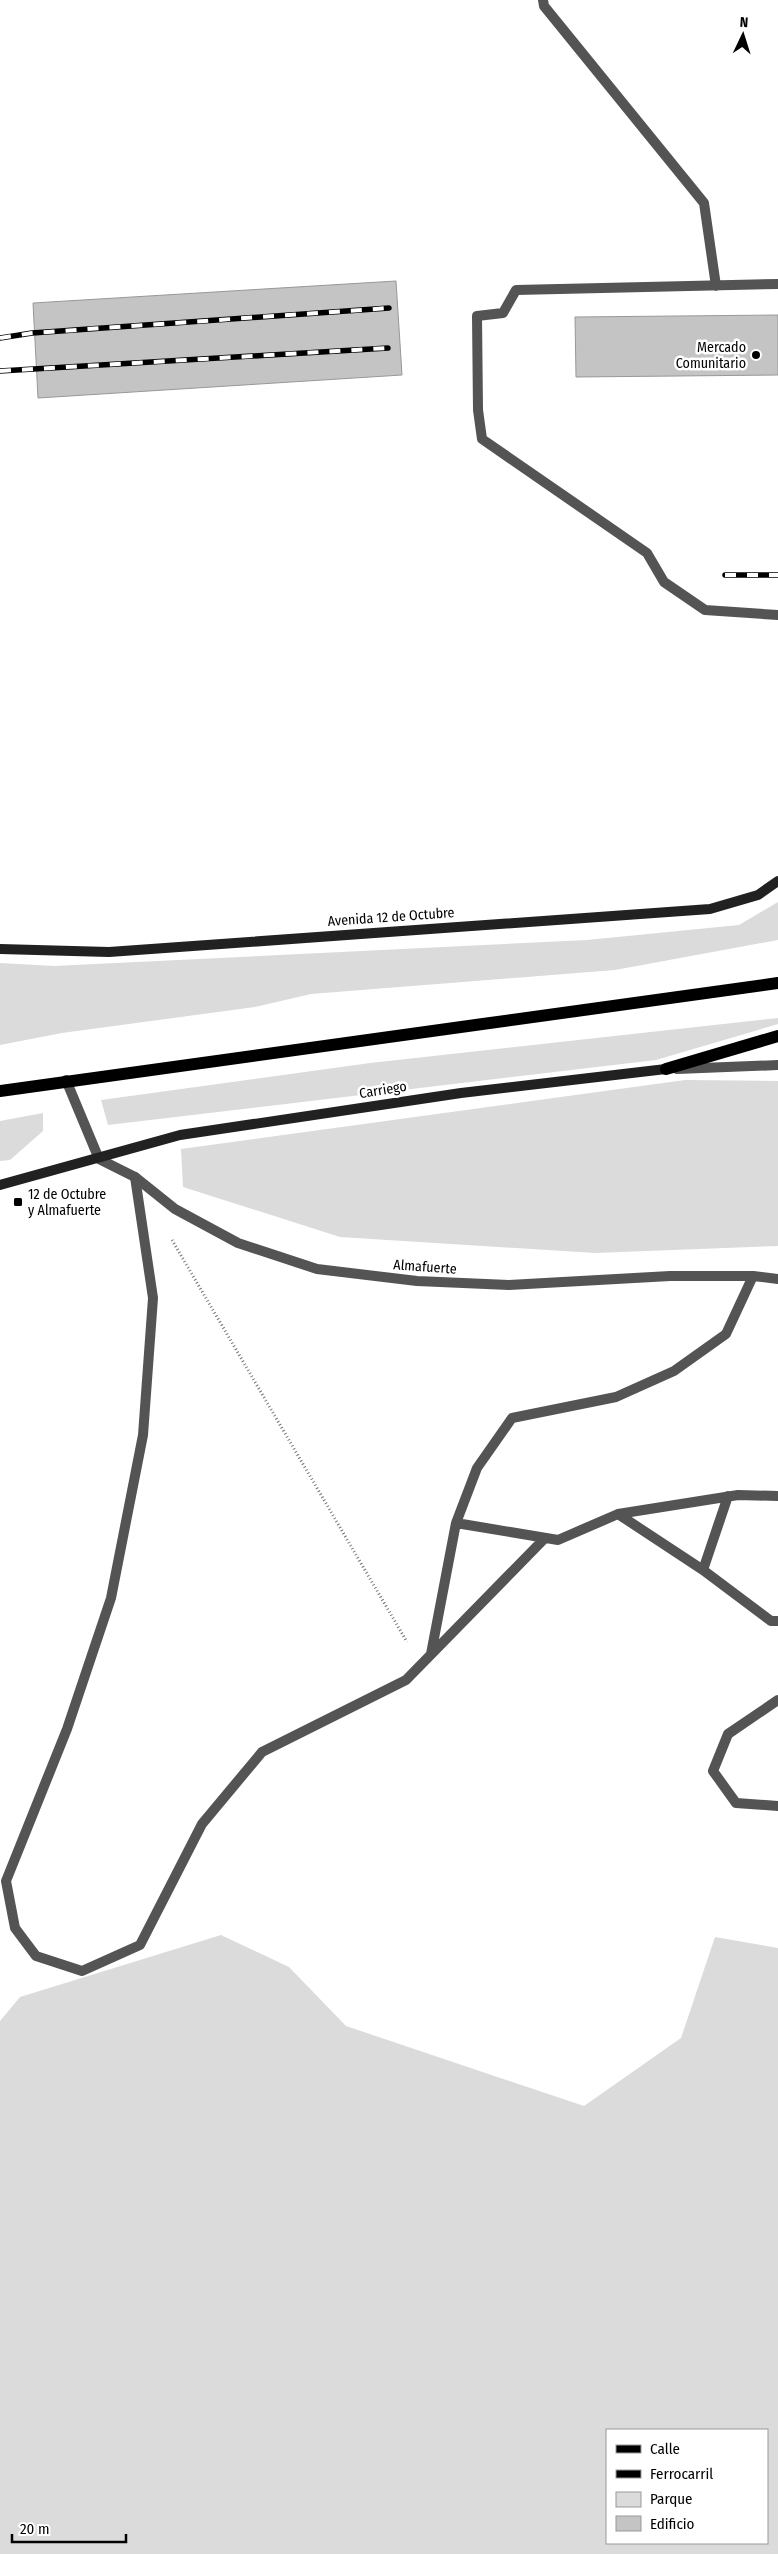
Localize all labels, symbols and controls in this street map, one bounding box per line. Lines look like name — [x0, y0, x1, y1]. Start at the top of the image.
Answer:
north arrow — [718, 10, 768, 60]
text: N — [739, 14, 749, 31]
place label: Mercado Comunitario — [676, 339, 746, 372]
marker: Mercado Comunitario — [750, 349, 762, 361]
street label: Avenida 12 de Octubre — [327, 904, 455, 930]
street label: Carriego — [358, 1078, 408, 1102]
place label: 12 de Octubre y Almafuerte — [28, 1186, 106, 1219]
marker: 12 de Octubre y Almafuerte — [12, 1196, 24, 1208]
street label: Almafuerte — [393, 1256, 457, 1278]
legend — [606, 2429, 768, 2544]
text: Calle — [650, 2440, 680, 2458]
text: Ferrocarril — [650, 2465, 713, 2483]
text: Parque — [650, 2490, 693, 2508]
scale bar — [12, 2512, 126, 2544]
text: Edificio — [650, 2515, 695, 2533]
text: 20 m — [20, 2520, 50, 2538]

